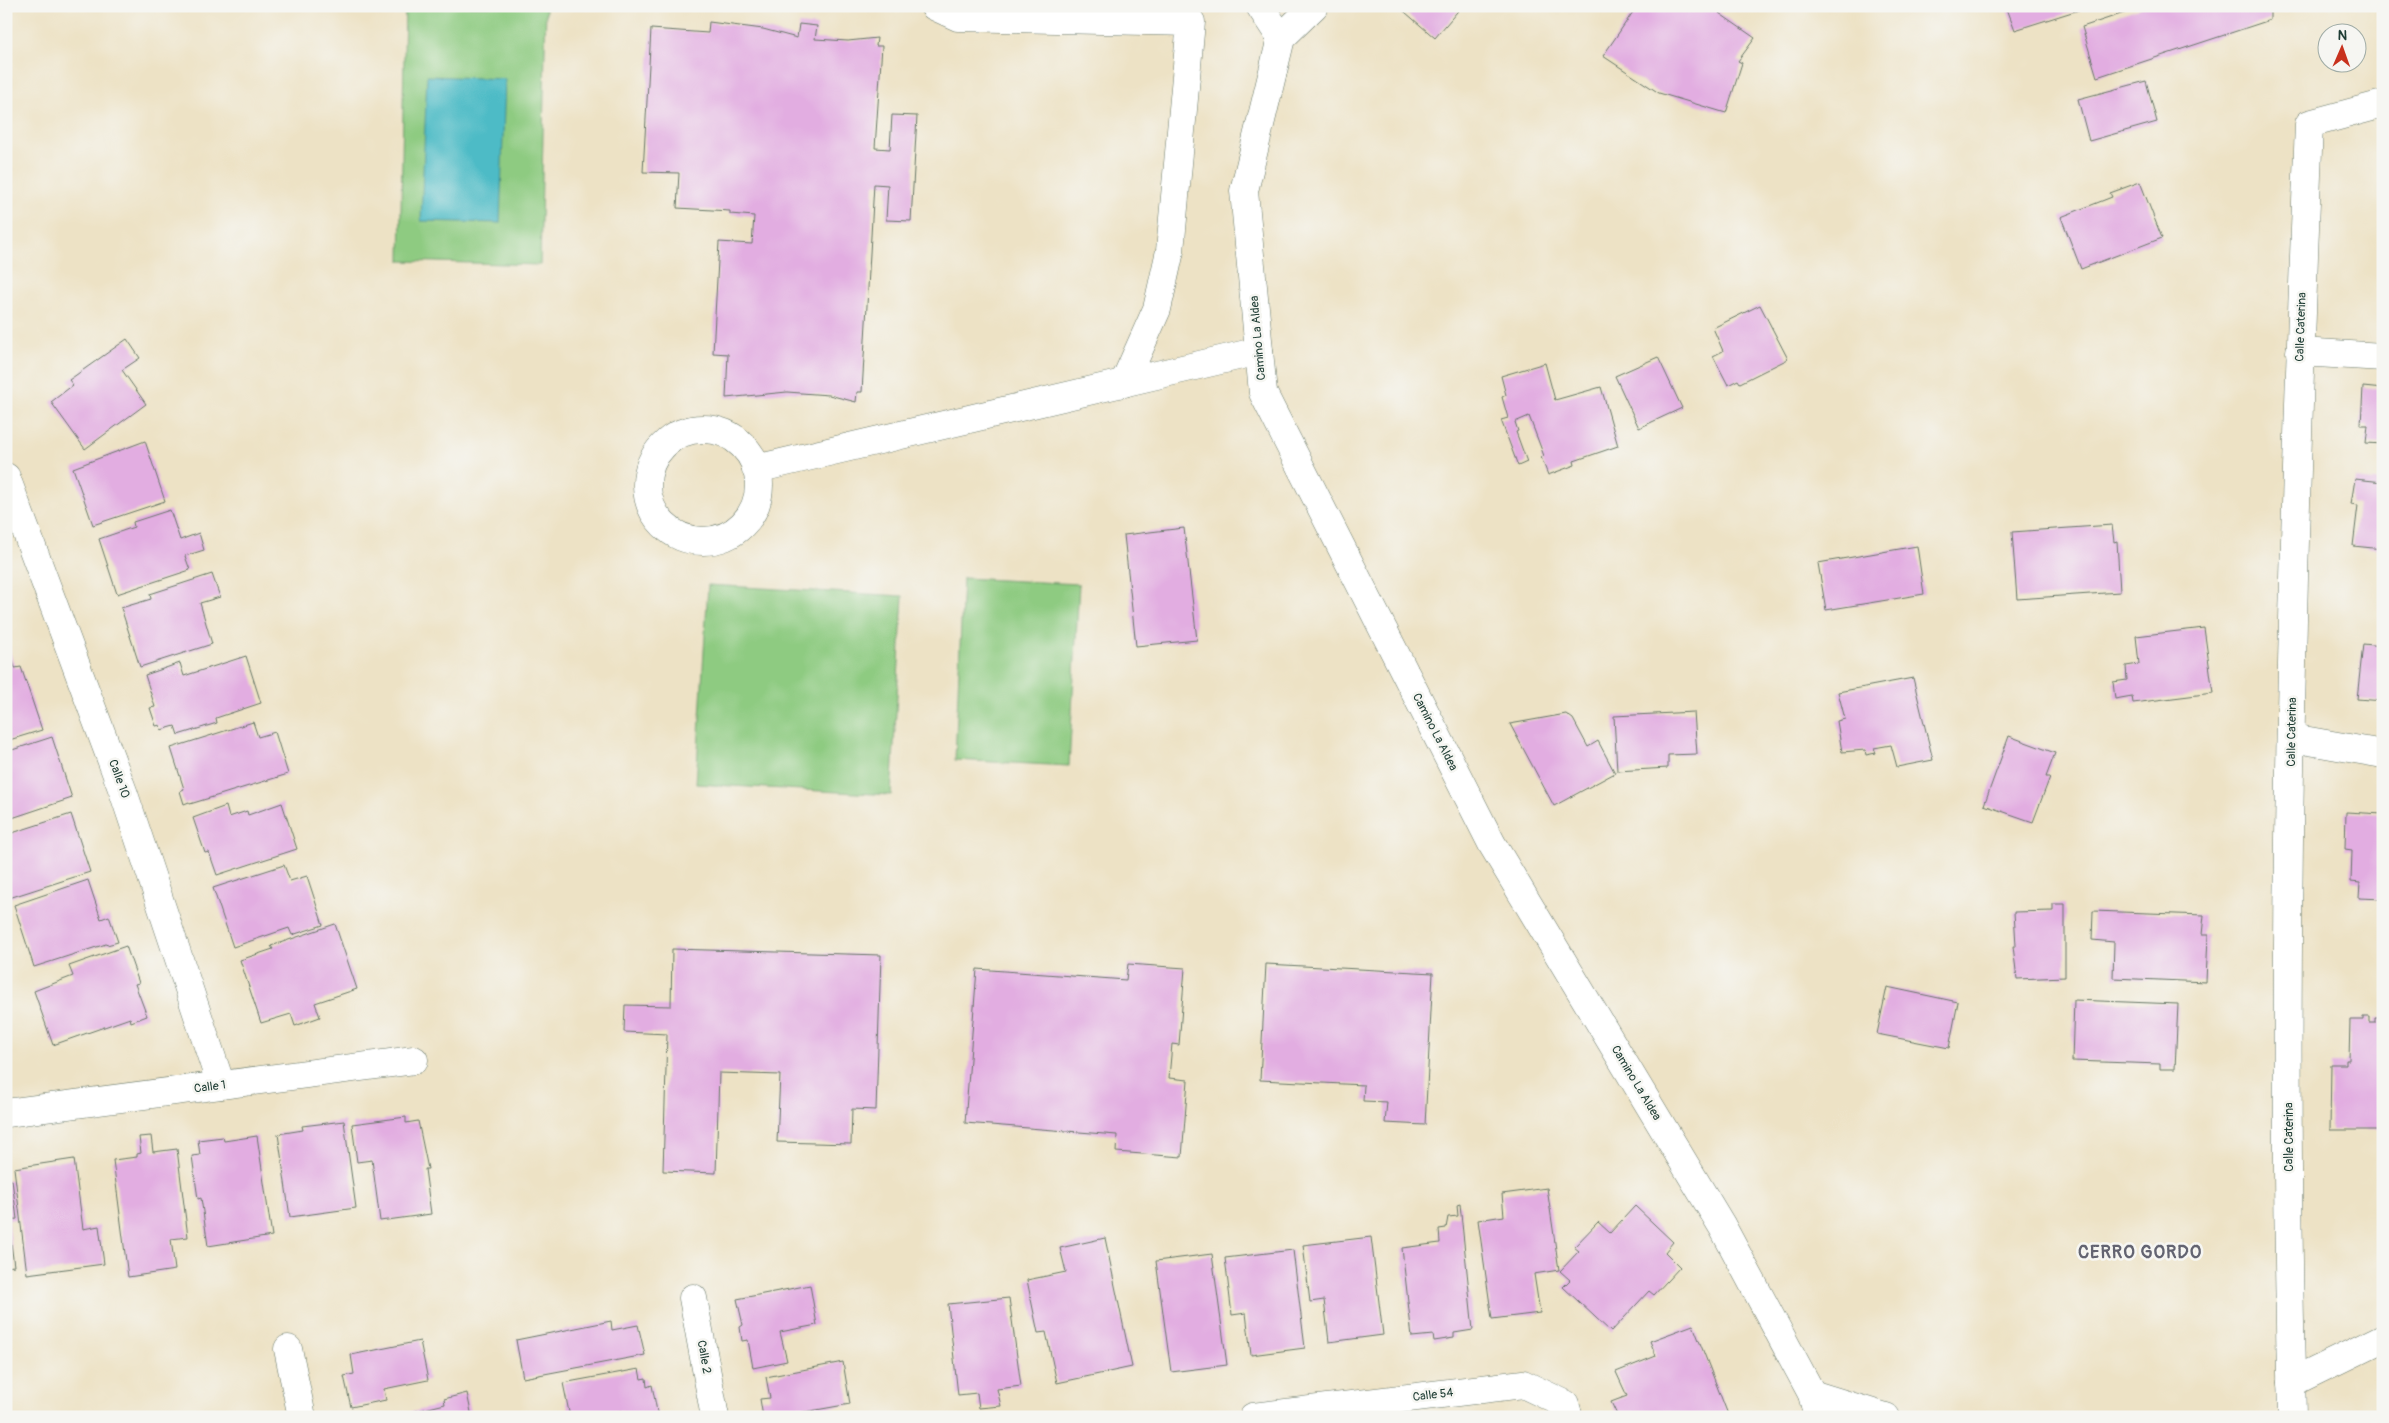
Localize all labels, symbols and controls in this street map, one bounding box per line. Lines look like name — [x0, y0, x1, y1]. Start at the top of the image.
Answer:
north arrow — [2316, 22, 2366, 72]
text: N — [2337, 27, 2347, 44]
street label: Calle Caterina — [2292, 292, 2310, 362]
street label: Camino La Aldea — [1247, 295, 1269, 381]
street label: Camino La Aldea — [1409, 691, 1461, 774]
street label: Calle Caterina — [2284, 697, 2300, 767]
street label: Calle 10 — [105, 758, 133, 800]
street label: Camino La Aldea — [1608, 1043, 1664, 1124]
street label: Calle 1 — [193, 1078, 227, 1096]
street label: Calle Caterina — [2282, 1102, 2297, 1172]
district label: CERRO GORDO — [2078, 1241, 2202, 1264]
street label: Calle 2 — [694, 1339, 714, 1375]
street label: Calle 54 — [1412, 1385, 1454, 1405]

